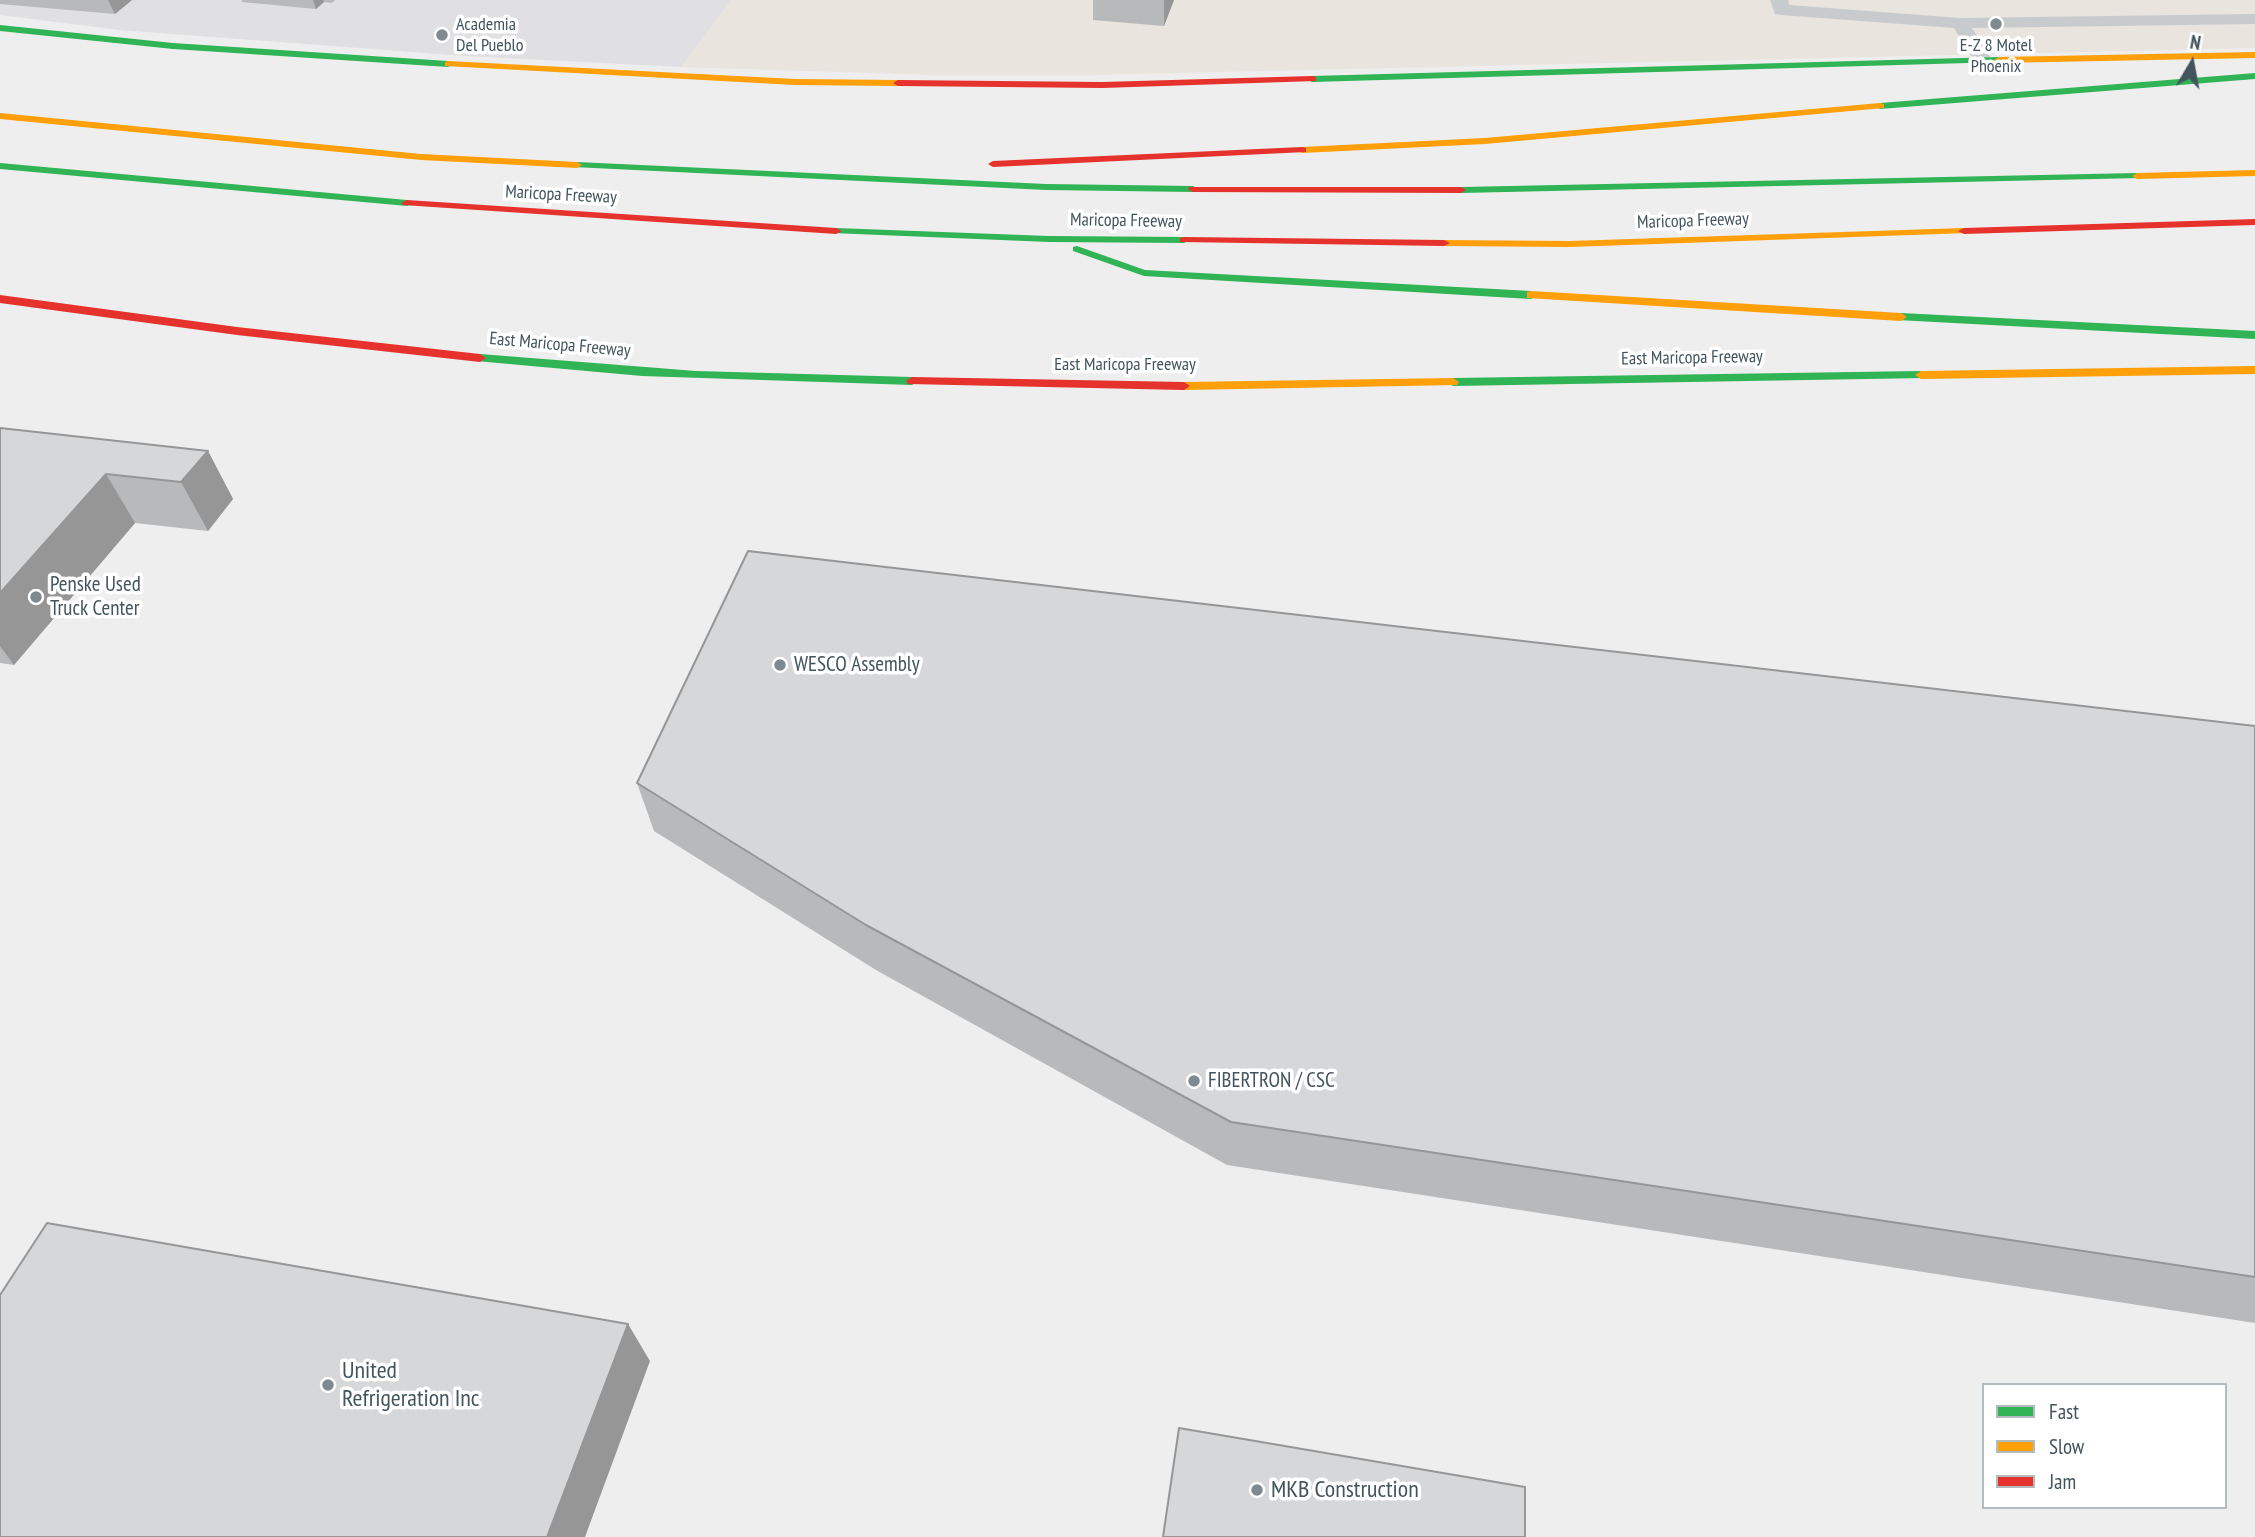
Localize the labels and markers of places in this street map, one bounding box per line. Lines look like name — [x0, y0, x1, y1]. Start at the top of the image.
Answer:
place label: Academia Del Pueblo — [456, 14, 524, 56]
marker: E-Z 8 Motel Phoenix — [1988, 16, 2004, 32]
marker: Academia Del Pueblo — [434, 27, 450, 43]
place label: E-Z 8 Motel Phoenix — [1960, 35, 2032, 78]
place label: Penske Used Truck Center — [50, 572, 141, 622]
marker: Penske Used Truck Center — [28, 589, 44, 605]
place label: WESCO Assembly — [794, 652, 920, 678]
marker: WESCO Assembly — [772, 657, 788, 673]
place label: FIBERTRON / CSC — [1208, 1068, 1335, 1094]
marker: FIBERTRON / CSC — [1186, 1073, 1202, 1089]
place label: United Refrigeration Inc — [342, 1357, 479, 1413]
marker: United Refrigeration Inc — [320, 1377, 336, 1393]
place label: MKB Construction — [1271, 1476, 1419, 1504]
marker: MKB Construction — [1249, 1482, 1265, 1498]

